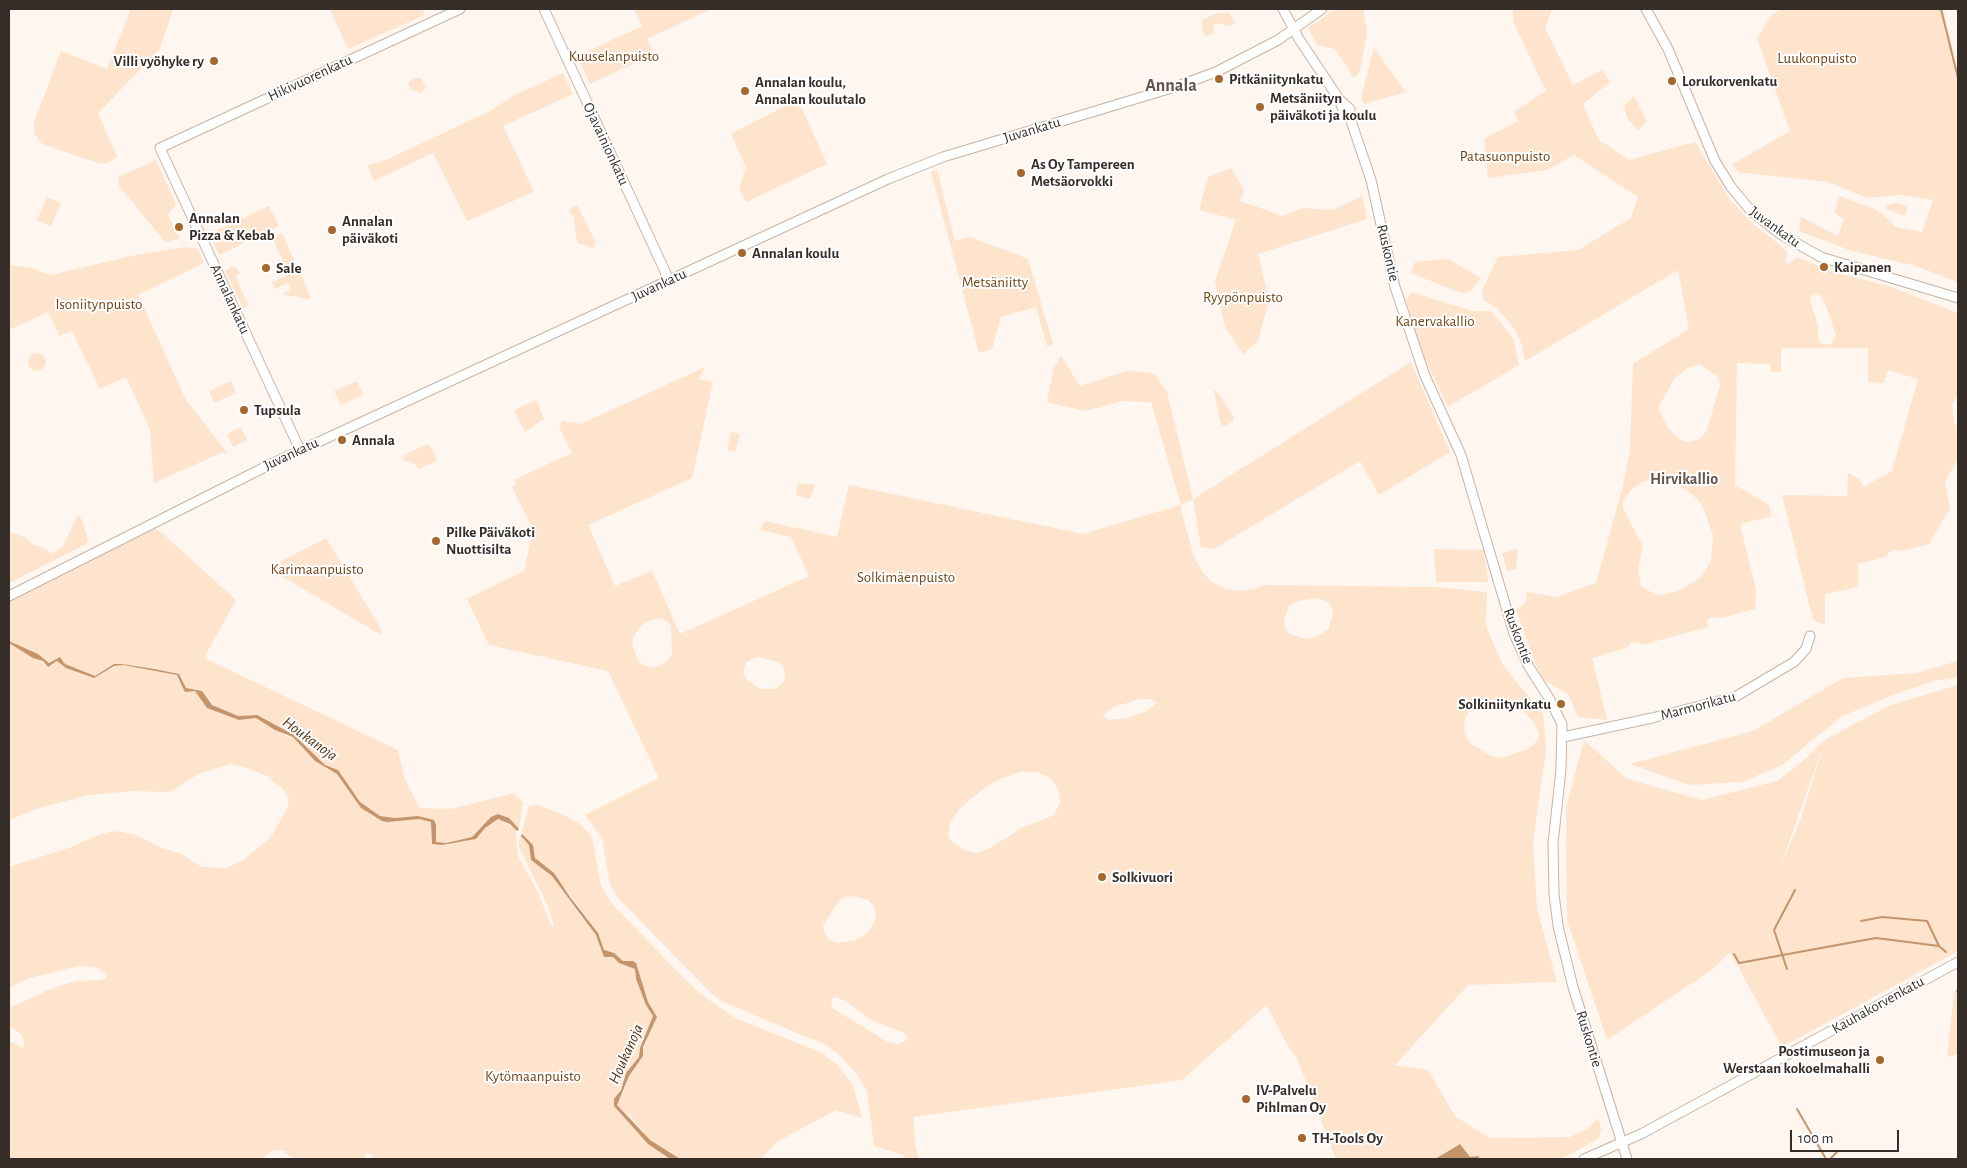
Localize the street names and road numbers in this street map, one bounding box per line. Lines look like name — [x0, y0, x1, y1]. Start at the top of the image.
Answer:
street label: Hikivuorenkatu — [265, 51, 355, 105]
street label: Ojavainionkatu — [579, 100, 633, 188]
street label: Juvankatu — [1001, 113, 1063, 147]
street label: Juvankatu — [1746, 203, 1804, 251]
street label: Ruskontie — [1373, 223, 1403, 283]
street label: Annalankatu — [206, 261, 254, 337]
street label: Juvankatu — [629, 264, 689, 306]
street label: Juvankatu — [261, 433, 321, 475]
street label: Ruskontie — [1499, 606, 1537, 666]
street label: Marmorikatu — [1659, 687, 1737, 725]
street label: Kauhakorvenkatu — [1829, 972, 1927, 1038]
street label: Ruskontie — [1572, 1009, 1606, 1069]

